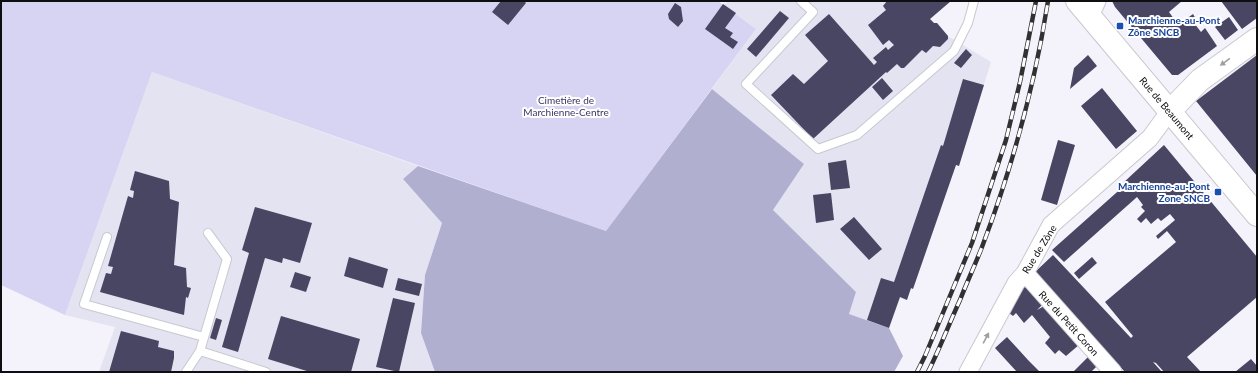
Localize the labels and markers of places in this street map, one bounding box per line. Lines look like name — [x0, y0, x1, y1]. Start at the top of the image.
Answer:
place label: Marchienne-au-Pont Zône SNCB — [1128, 14, 1220, 38]
marker: Marchienne-au-Pont Zône SNCB — [1115, 21, 1125, 31]
place label: Marchienne-au-Pont Zone SNCB — [1118, 180, 1210, 204]
marker: Marchienne-au-Pont Zone SNCB — [1213, 187, 1223, 197]

